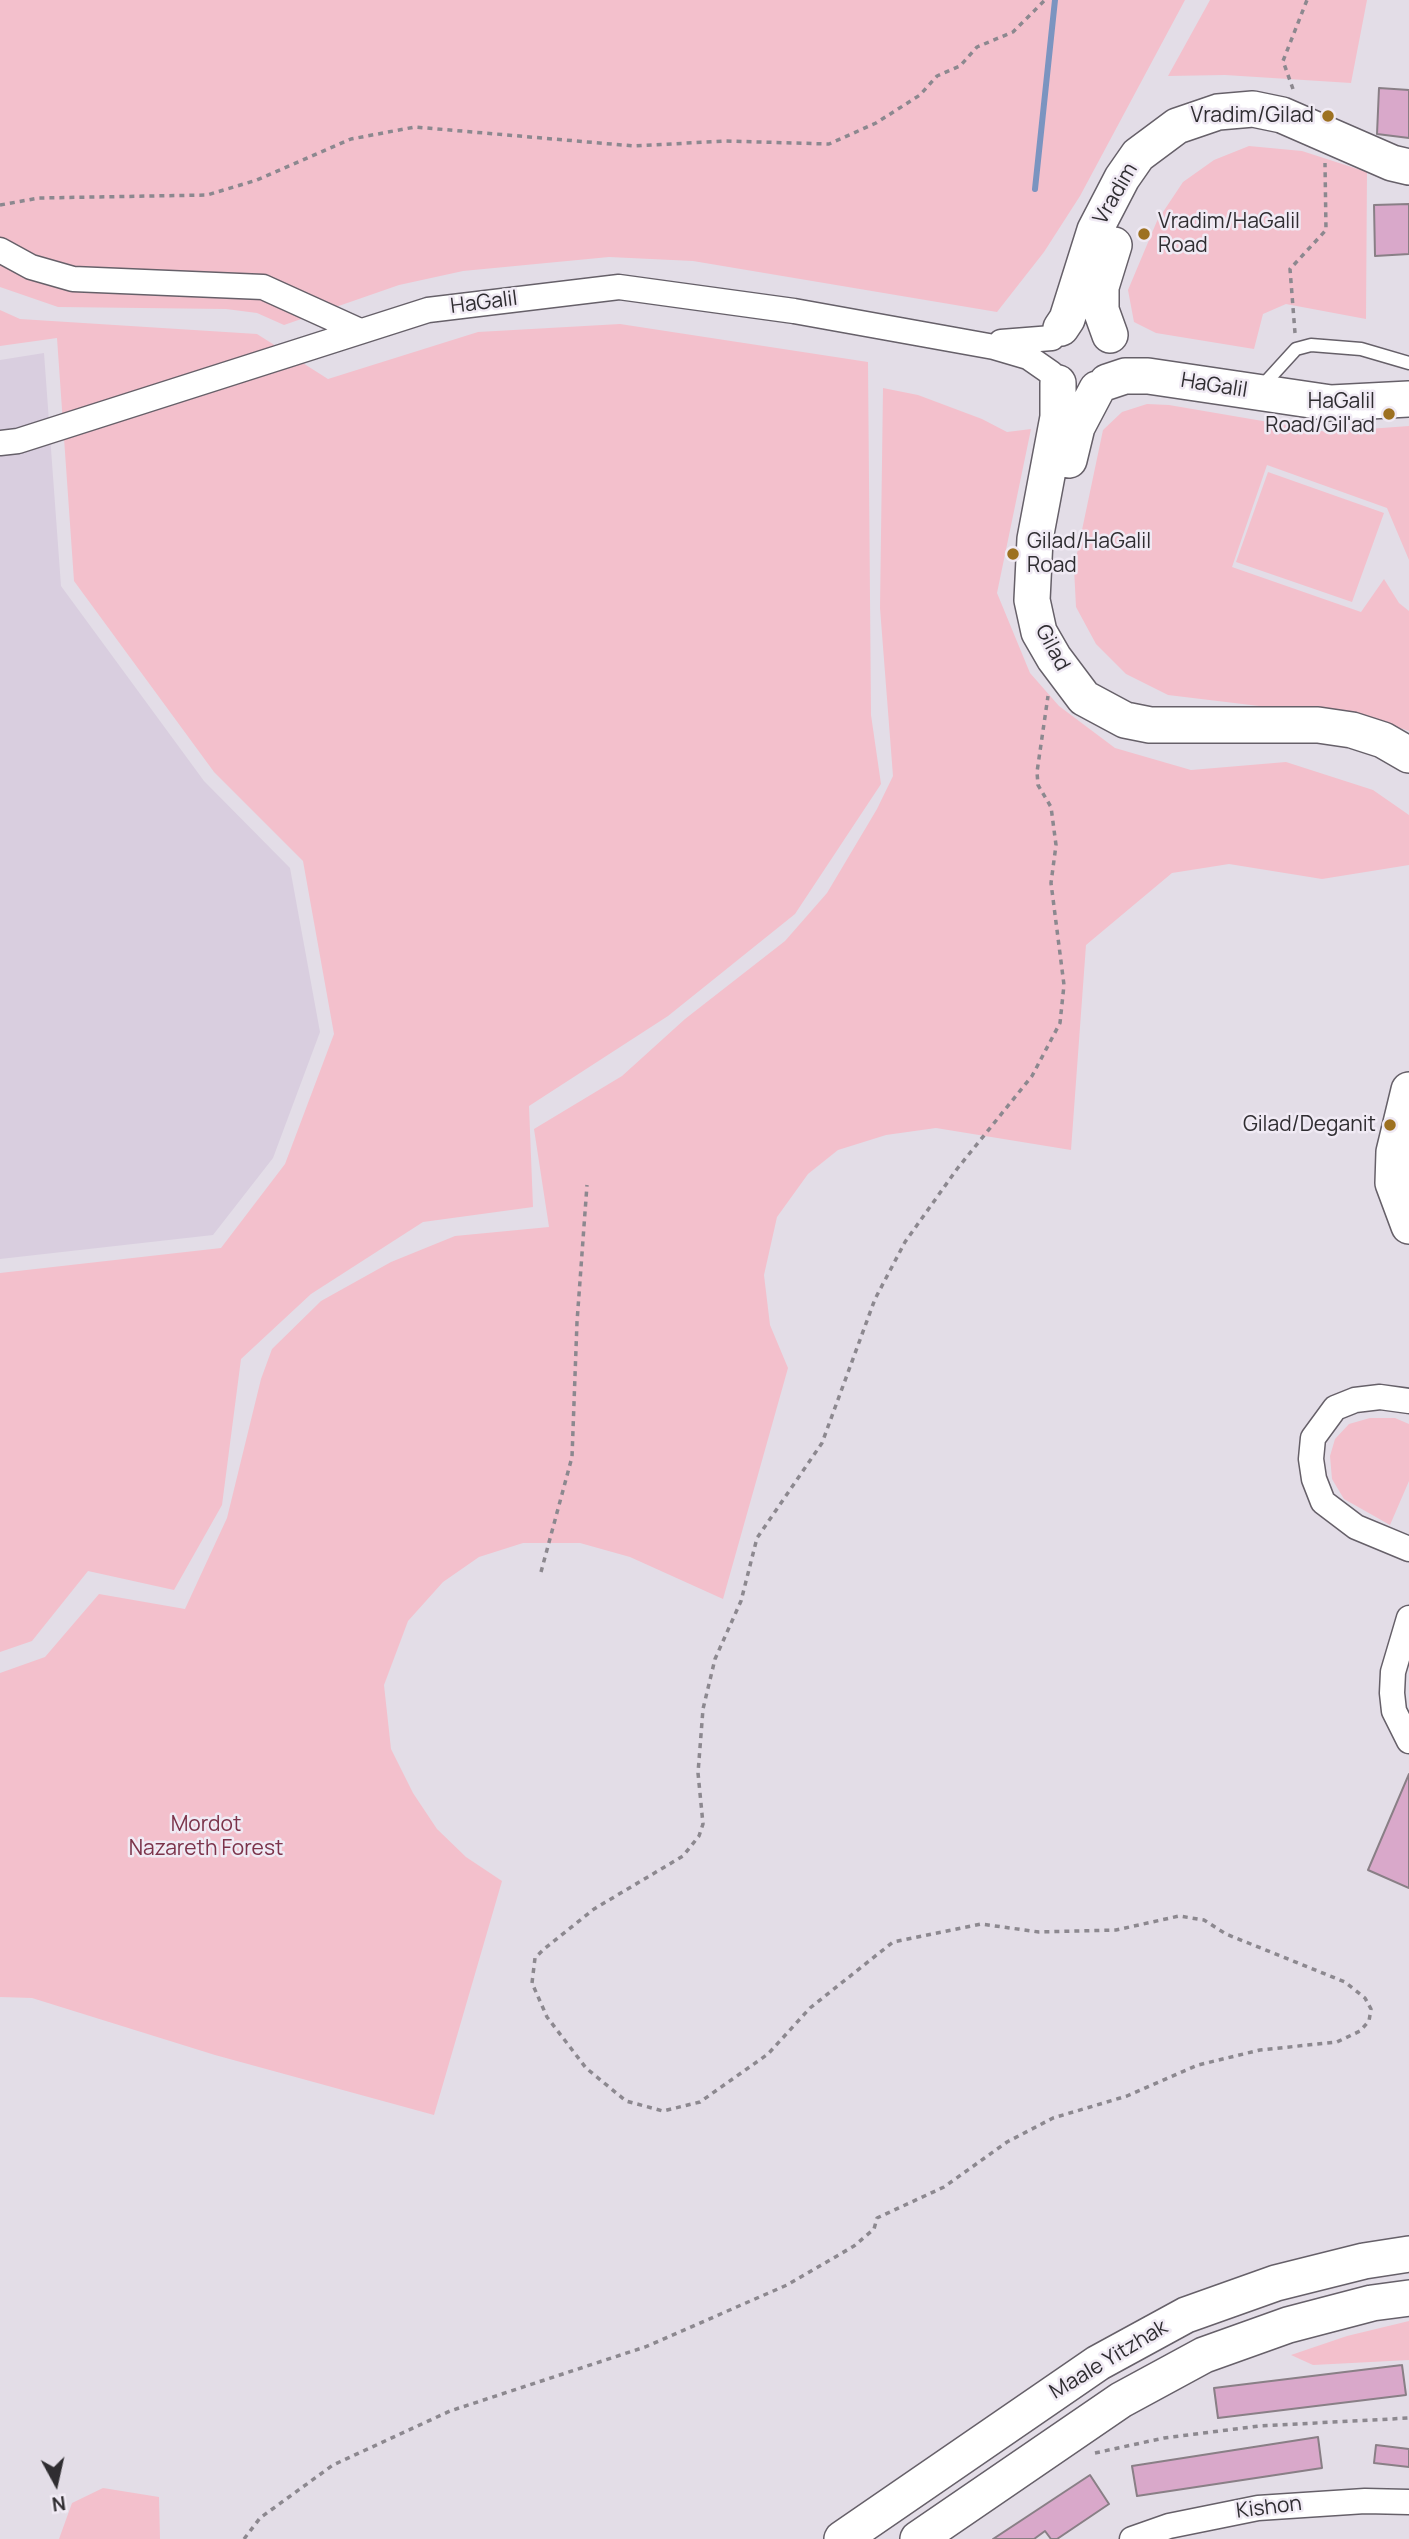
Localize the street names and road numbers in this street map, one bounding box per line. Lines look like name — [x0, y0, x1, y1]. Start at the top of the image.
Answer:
street label: Vradim — [1088, 159, 1144, 229]
street label: HaGalil — [449, 286, 519, 320]
street label: HaGalil — [1179, 368, 1249, 404]
street label: Gilad — [1029, 621, 1075, 675]
street label: Maale Yitzhak — [1045, 2315, 1173, 2405]
street label: Kishon — [1235, 2491, 1303, 2525]

